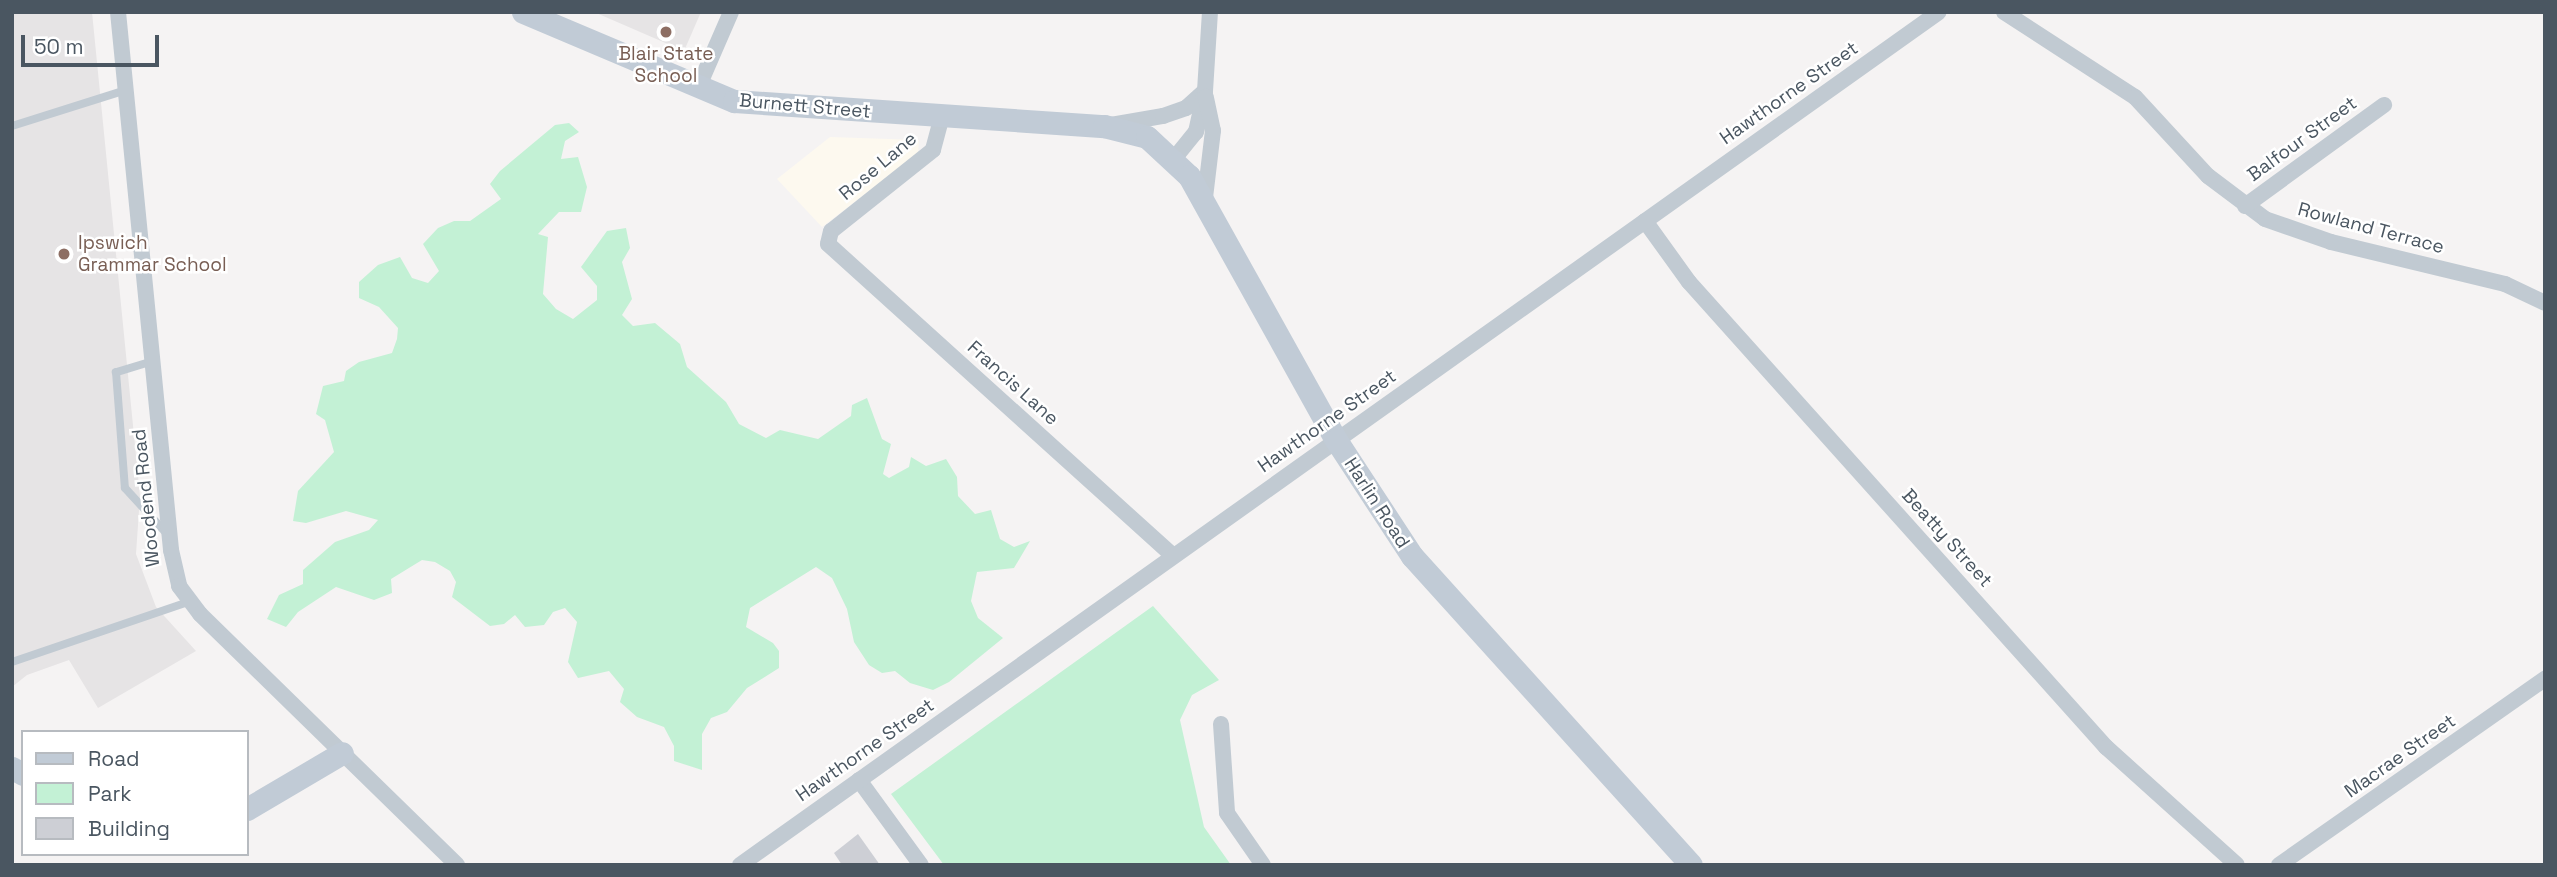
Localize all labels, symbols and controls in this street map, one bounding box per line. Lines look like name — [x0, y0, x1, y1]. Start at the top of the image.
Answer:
scale bar — [24, 21, 163, 65]
marker: Blair State School — [658, 24, 674, 40]
text: 50 m — [34, 33, 84, 60]
street label: Hawthorne Street — [1715, 37, 1863, 149]
place label: Blair State School — [618, 43, 714, 87]
street label: Burnett Street — [738, 89, 872, 123]
street label: Balfour Street — [2243, 92, 2361, 186]
street label: Rose Lane — [835, 127, 921, 205]
street label: Rowland Terrace — [2295, 197, 2447, 259]
place label: Ipswich Grammar School — [78, 232, 227, 276]
marker: Ipswich Grammar School — [56, 246, 72, 262]
street label: Francis Lane — [963, 336, 1063, 430]
street label: Hawthorne Street — [1253, 365, 1401, 477]
street label: Woodend Road — [127, 428, 165, 568]
street label: Harlin Road — [1339, 454, 1415, 552]
street label: Beatty Street — [1897, 484, 1997, 592]
street label: Hawthorne Street — [791, 694, 939, 806]
street label: Macrae Street — [2340, 709, 2460, 803]
legend — [21, 730, 248, 856]
text: Road — [88, 745, 140, 772]
text: Park — [88, 780, 132, 807]
text: Building — [88, 815, 170, 842]

